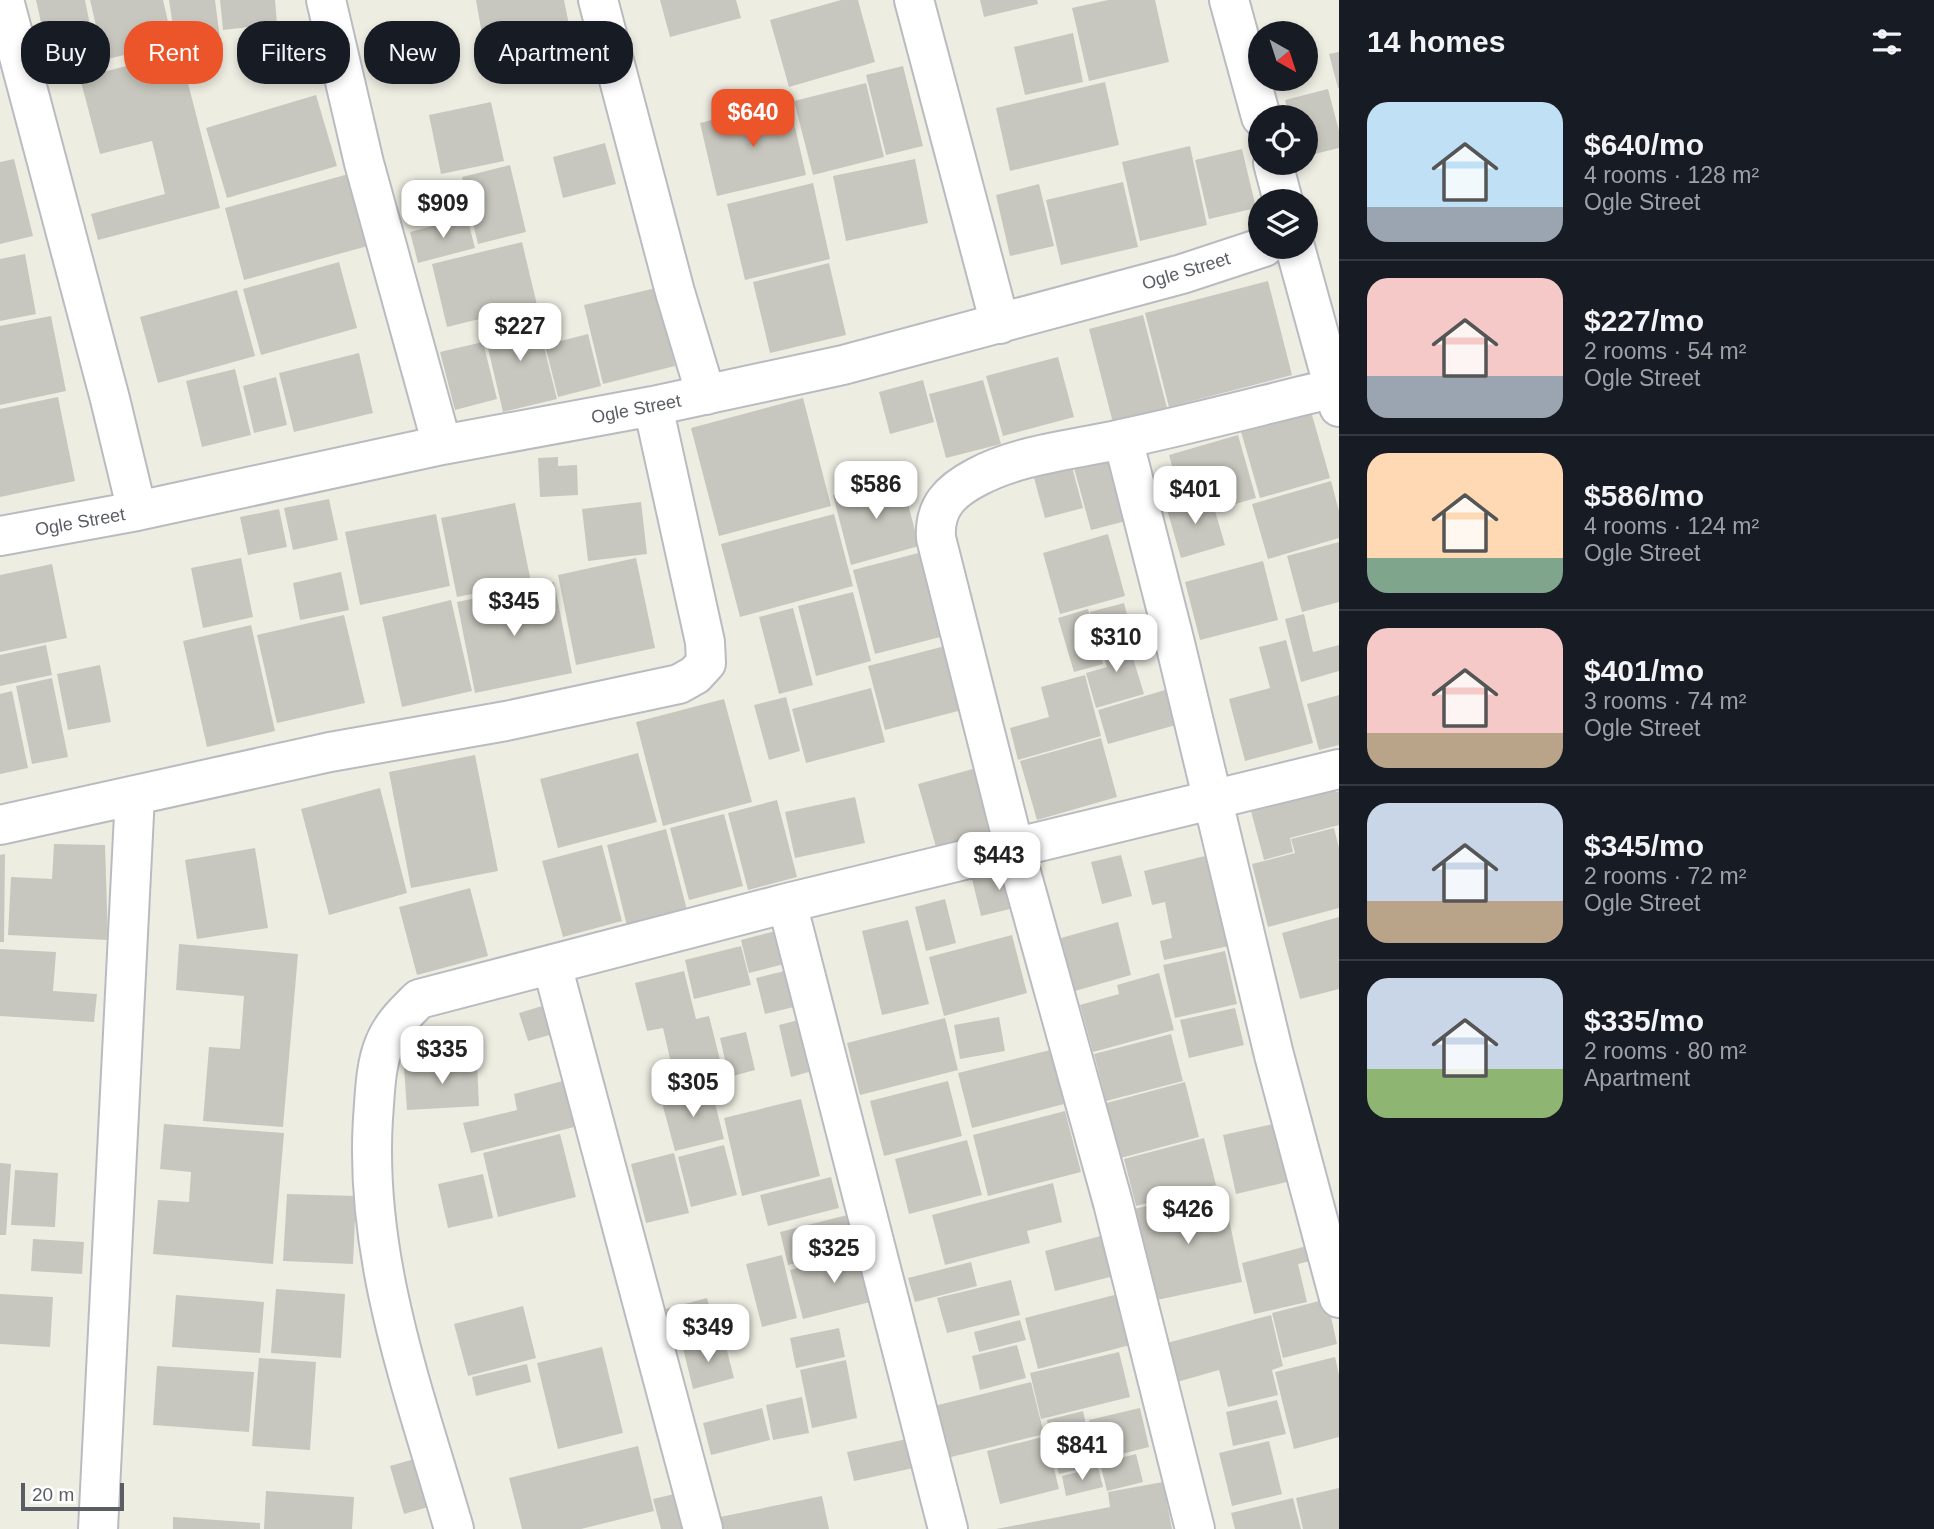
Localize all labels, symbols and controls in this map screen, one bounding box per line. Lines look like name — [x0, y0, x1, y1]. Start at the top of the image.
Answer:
chip: Buy — [21, 21, 110, 84]
chip: Rent — [124, 21, 223, 84]
chip: Filters — [237, 21, 350, 84]
chip: New — [364, 21, 460, 84]
chip: Apartment — [474, 21, 633, 84]
north arrow — [1248, 21, 1318, 91]
map controls — [1248, 21, 1318, 259]
icon: filters — [1868, 23, 1906, 61]
text: 14 homes — [1367, 25, 1505, 58]
pin: $640 — [712, 90, 794, 149]
text: $640 — [727, 99, 779, 125]
button: locate — [1248, 105, 1318, 175]
text: $640/mo — [1584, 128, 1704, 161]
icon: home — [1423, 130, 1507, 214]
text: 4 rooms · 128 m² — [1584, 162, 1759, 188]
pin: $909 — [402, 180, 484, 240]
button: layers — [1248, 189, 1318, 259]
text: Ogle Street — [1584, 189, 1700, 215]
text: $909 — [417, 190, 469, 216]
street label: Ogle Street — [1140, 248, 1232, 294]
pin: $227 — [479, 304, 561, 363]
text: $227/mo — [1584, 304, 1704, 337]
icon: home — [1423, 306, 1507, 390]
text: $227 — [494, 313, 546, 339]
text: 2 rooms · 54 m² — [1584, 338, 1746, 364]
text: Ogle Street — [1584, 365, 1700, 391]
street label: Ogle Street — [589, 390, 683, 428]
pin: $586 — [835, 462, 917, 521]
pin: $401 — [1154, 466, 1236, 526]
text: $586 — [850, 471, 902, 497]
text: $401 — [1169, 476, 1221, 502]
text: $586/mo — [1584, 479, 1704, 512]
icon: home — [1423, 481, 1507, 565]
street label: Ogle Street — [33, 504, 127, 540]
text: 4 rooms · 124 m² — [1584, 513, 1759, 539]
text: Ogle Street — [1584, 540, 1700, 566]
pin: $345 — [473, 578, 555, 638]
text: $345 — [488, 588, 540, 614]
pin: $310 — [1075, 614, 1157, 674]
text: $310 — [1090, 624, 1142, 650]
text: $401/mo — [1584, 654, 1704, 687]
icon: home — [1423, 656, 1507, 740]
text: 3 rooms · 74 m² — [1584, 688, 1746, 714]
text: Ogle Street — [1584, 715, 1700, 741]
text: $345/mo — [1584, 829, 1704, 862]
icon: home — [1423, 831, 1507, 915]
pin: $443 — [958, 832, 1040, 892]
text: $443 — [973, 842, 1025, 868]
text: 2 rooms · 72 m² — [1584, 863, 1746, 889]
text: Ogle Street — [1584, 890, 1700, 916]
text: $335/mo — [1584, 1004, 1704, 1037]
icon: home — [1423, 1006, 1507, 1090]
pin: $335 — [401, 1026, 483, 1086]
text: $335 — [416, 1036, 468, 1062]
text: 2 rooms · 80 m² — [1584, 1038, 1746, 1064]
pin: $305 — [652, 1060, 734, 1119]
text: Apartment — [1584, 1065, 1690, 1091]
text: $305 — [667, 1069, 719, 1095]
pin: $426 — [1147, 1186, 1229, 1246]
text: $426 — [1162, 1196, 1214, 1222]
pin: $325 — [793, 1226, 875, 1285]
text: $325 — [808, 1235, 860, 1261]
pin: $349 — [667, 1304, 749, 1364]
text: $349 — [682, 1314, 734, 1340]
pin: $841 — [1041, 1422, 1123, 1482]
text: $841 — [1056, 1432, 1108, 1458]
scale bar — [21, 1480, 124, 1512]
text: 20 m — [32, 1484, 74, 1505]

